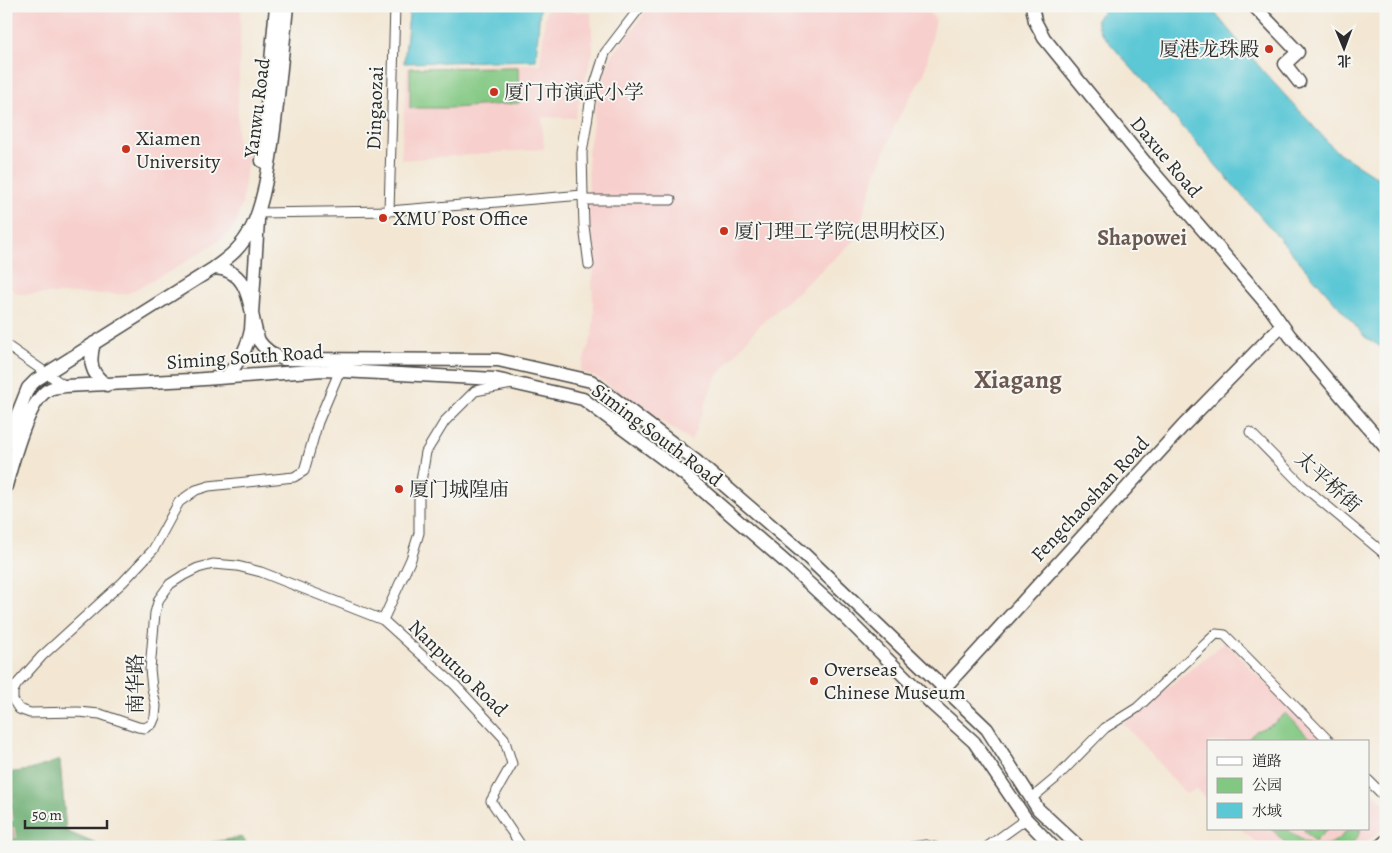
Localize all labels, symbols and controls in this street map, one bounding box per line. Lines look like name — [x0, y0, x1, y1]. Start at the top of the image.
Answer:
north arrow — [1320, 22, 1370, 72]
place label: 厦港龙珠殿 — [1159, 36, 1259, 63]
marker: 厦港龙珠殿 — [1263, 43, 1275, 55]
text: 北 — [1337, 51, 1351, 70]
street label: Yanwu Road — [237, 56, 277, 160]
street label: Dingaozai — [360, 66, 390, 150]
place label: 厦门市演武小学 — [504, 79, 644, 106]
marker: 厦门市演武小学 — [488, 86, 500, 98]
street label: Daxue Road — [1124, 111, 1208, 204]
place label: Xiamen University — [136, 125, 221, 175]
marker: Xiamen University — [120, 143, 132, 155]
place label: XMU Post Office — [393, 205, 528, 232]
marker: XMU Post Office — [377, 212, 389, 224]
place label: 厦门理工学院(思明校区) — [734, 218, 945, 245]
district label: Shapowei — [1097, 223, 1187, 253]
marker: 厦门理工学院(思明校区) — [718, 225, 730, 237]
street label: Siming South Road — [166, 338, 325, 376]
district label: Xiagang — [974, 363, 1062, 397]
street label: Siming South Road — [586, 377, 728, 493]
street label: Fengchaoshan Road — [1025, 430, 1155, 568]
street label: 太平桥街 — [1289, 445, 1367, 519]
place label: 厦门城隍庙 — [409, 476, 509, 503]
marker: 厦门城隍庙 — [393, 483, 405, 495]
street label: Nanputuo Road — [402, 614, 514, 723]
street label: 南华路 — [122, 654, 149, 714]
place label: Overseas Chinese Museum — [824, 656, 966, 706]
marker: Overseas Chinese Museum — [808, 675, 820, 687]
legend — [1207, 740, 1370, 830]
text: 道路 — [1252, 751, 1282, 771]
text: 公园 — [1252, 775, 1282, 795]
scale bar — [25, 798, 108, 830]
text: 水域 — [1252, 801, 1282, 821]
text: 50 m — [32, 805, 62, 825]

